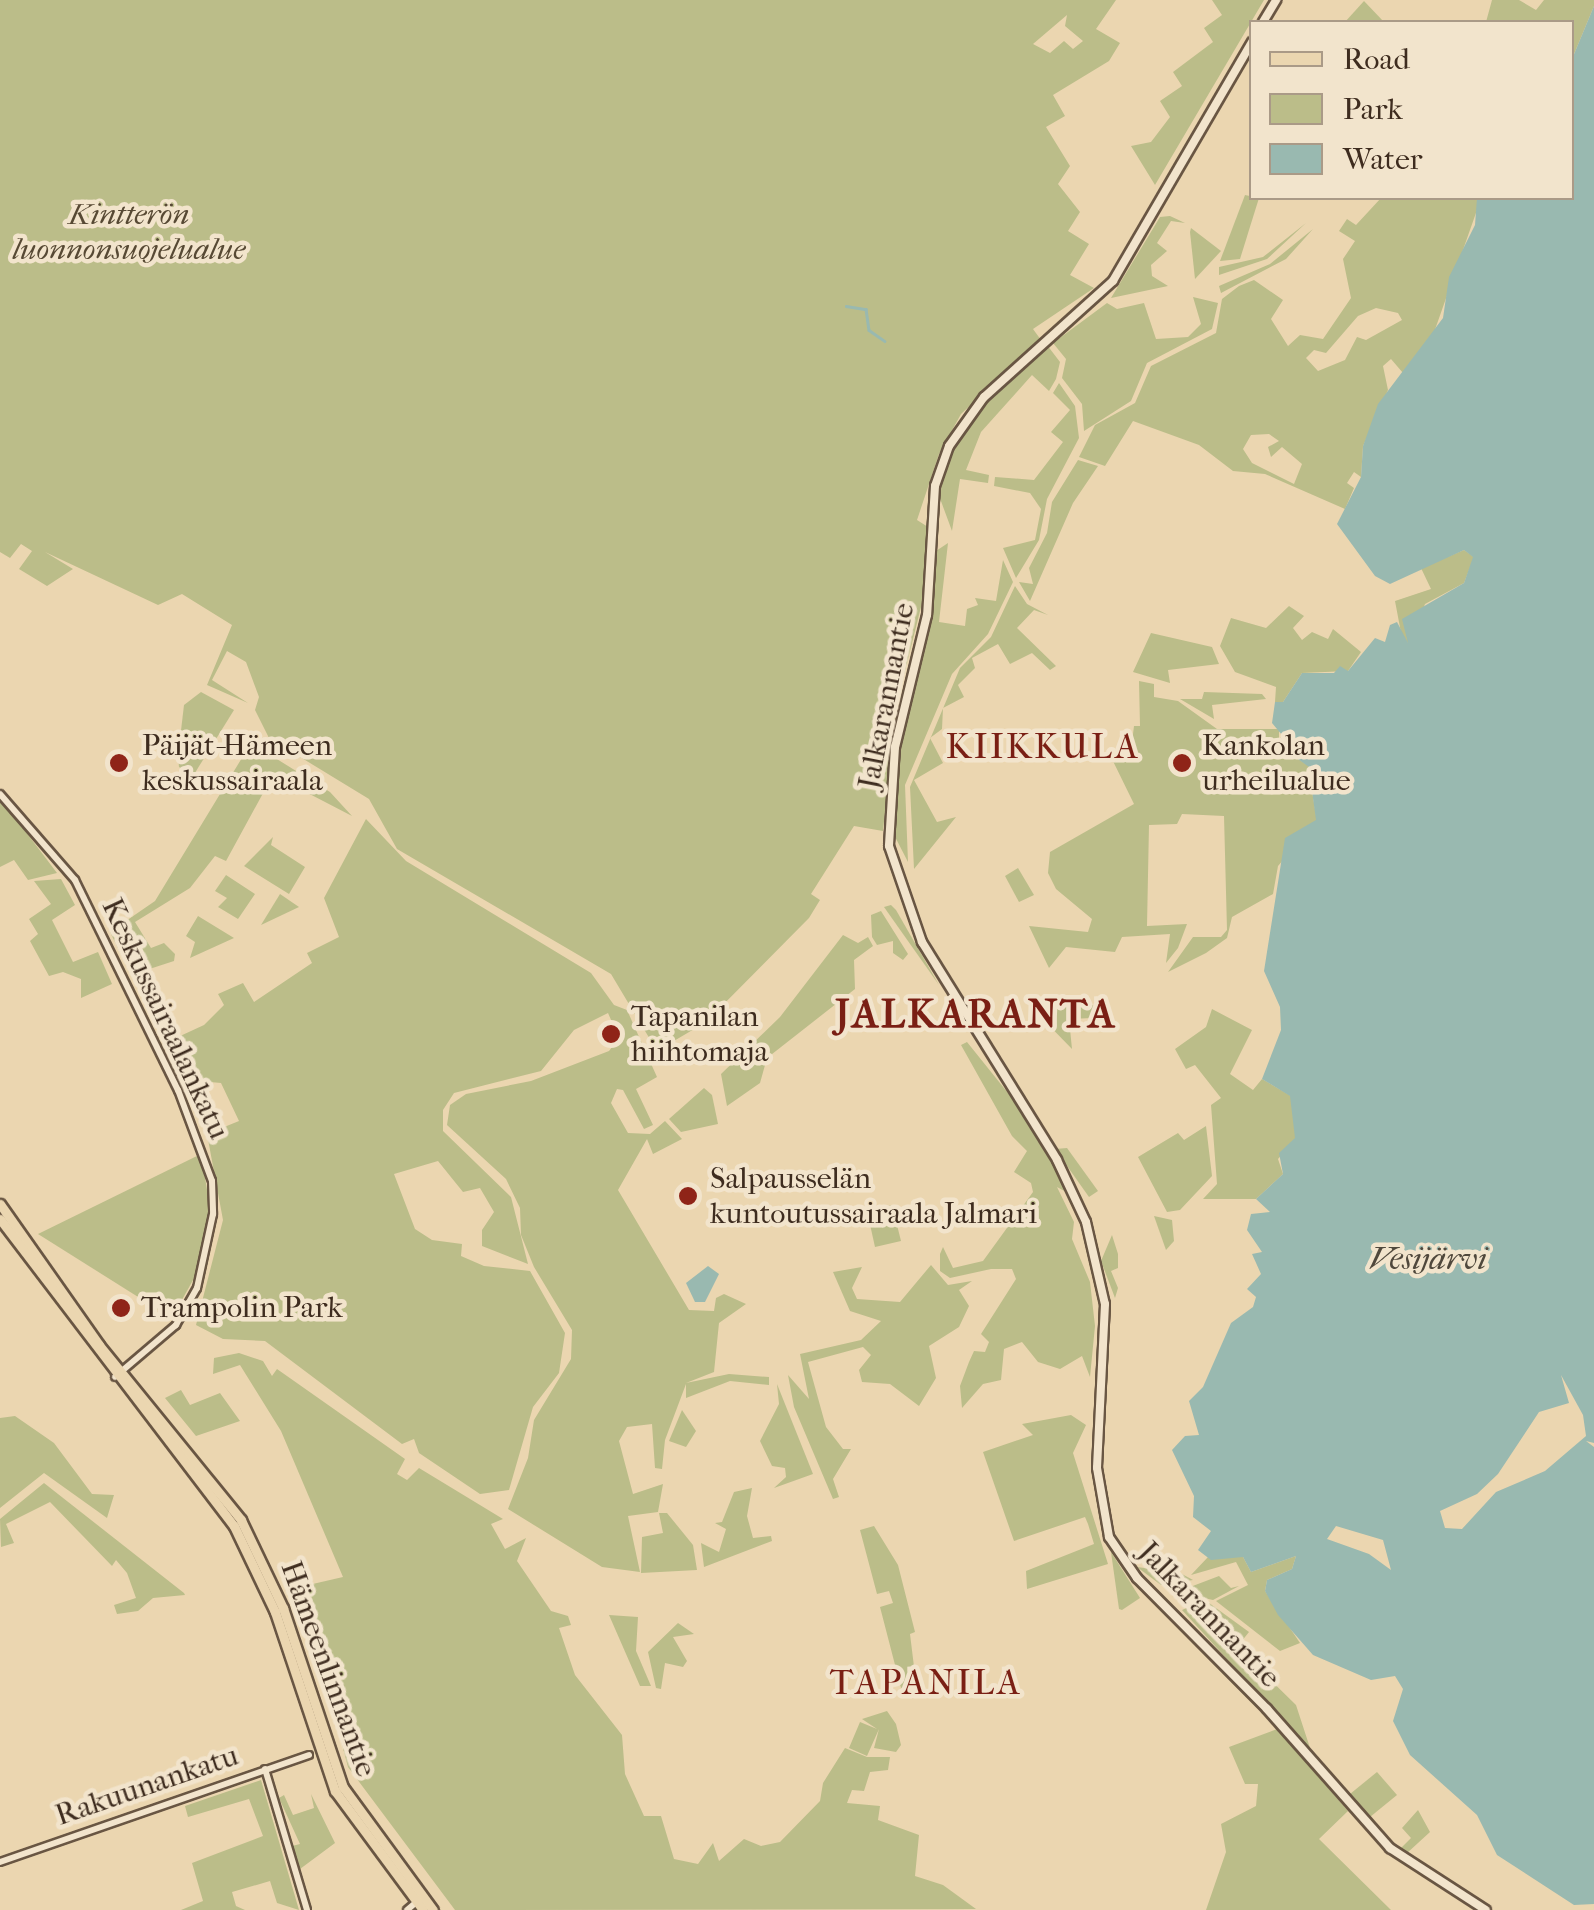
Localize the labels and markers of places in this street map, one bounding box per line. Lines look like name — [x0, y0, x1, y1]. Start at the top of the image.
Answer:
place label: Päijät-Hämeen keskussairaala — [142, 728, 332, 798]
place label: Kankolan urheilualue — [1202, 728, 1351, 798]
marker: Päijät-Hämeen keskussairaala — [106, 750, 132, 776]
marker: Kankolan urheilualue — [1171, 752, 1193, 774]
place label: Tapanilan hiihtomaja — [631, 999, 768, 1070]
marker: Tapanilan hiihtomaja — [600, 1023, 622, 1045]
place label: Salpausselän kuntoutussairaala Jalmari — [710, 1161, 1037, 1232]
marker: Salpausselän kuntoutussairaala Jalmari — [675, 1183, 701, 1209]
place label: Trampolin Park — [141, 1290, 343, 1326]
marker: Trampolin Park — [110, 1297, 132, 1319]

